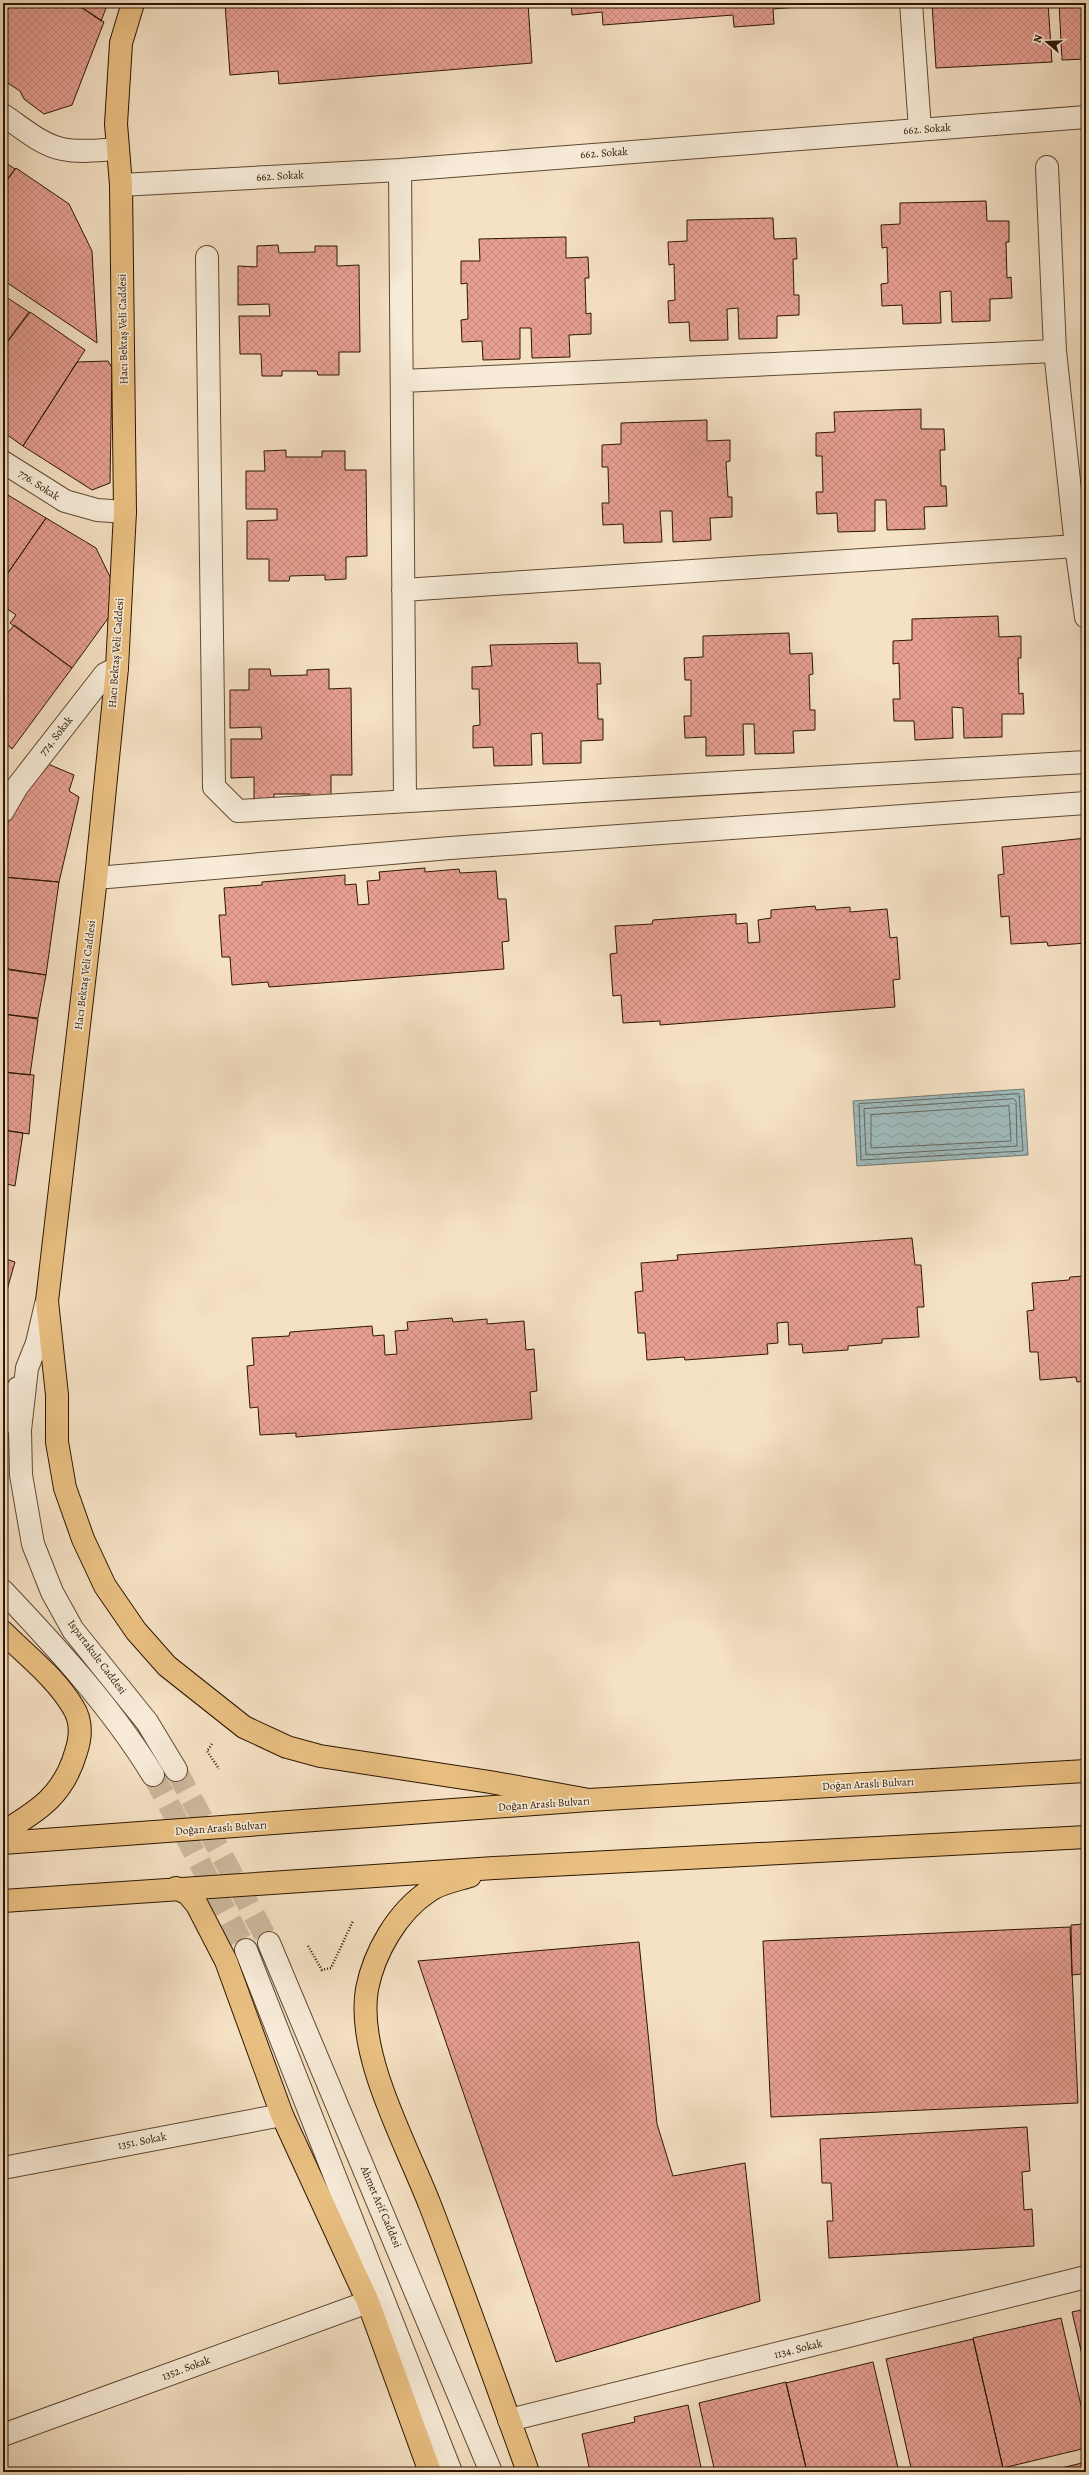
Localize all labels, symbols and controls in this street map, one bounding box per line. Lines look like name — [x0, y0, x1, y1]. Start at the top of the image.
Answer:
north arrow — [1027, 22, 1067, 62]
text: N — [1030, 33, 1046, 45]
street label: 662. Sokak — [903, 120, 952, 138]
street label: 662. Sokak — [580, 144, 629, 162]
street label: 662. Sokak — [256, 167, 305, 185]
street label: Hacı Bektaş Veli Caddesi — [115, 274, 131, 384]
street label: 776. Sokak — [15, 466, 63, 504]
street label: Hacı Bektaş Veli Caddesi — [105, 597, 127, 709]
street label: 774. Sokak — [36, 713, 77, 759]
street label: Hacı Bektaş Veli Caddesi — [71, 919, 99, 1031]
street label: Ispartakule Caddesi — [64, 1617, 130, 1697]
street label: Doğan Araslı Bulvarı — [822, 1774, 914, 1794]
street label: Doğan Araslı Bulvarı — [498, 1793, 590, 1815]
street label: Doğan Araslı Bulvarı — [175, 1817, 267, 1839]
street label: 1351. Sokak — [116, 2129, 168, 2153]
street label: Ahmet Arif Caddesi — [357, 2163, 405, 2250]
street label: 1134. Sokak — [772, 2336, 824, 2362]
street label: 1352. Sokak — [160, 2352, 213, 2384]

